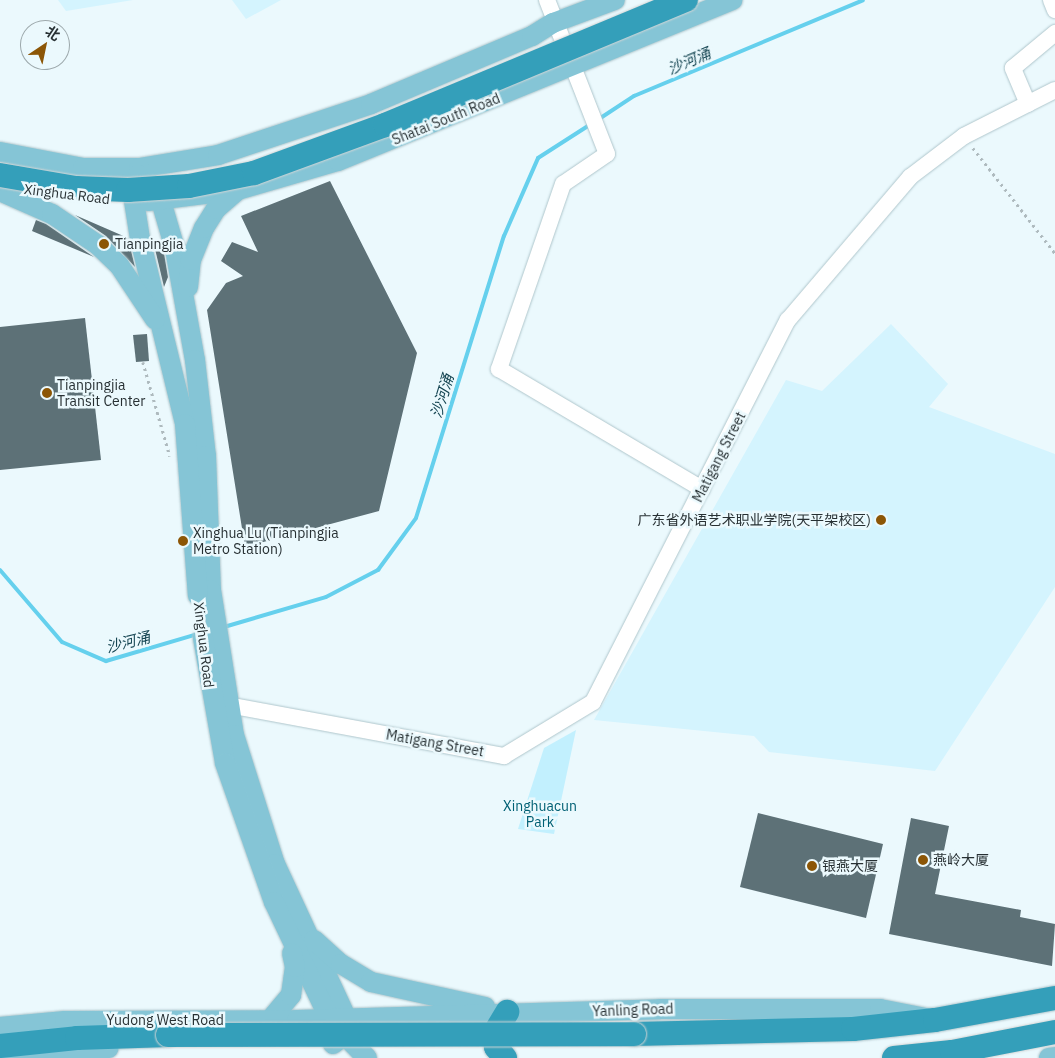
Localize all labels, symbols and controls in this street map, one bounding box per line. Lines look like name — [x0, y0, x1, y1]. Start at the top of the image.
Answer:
north arrow — [20, 20, 70, 70]
text: 北 — [42, 22, 64, 45]
water label: 沙河涌 — [665, 44, 713, 78]
street label: Shatai South Road — [390, 90, 502, 148]
street label: Xinghua Road — [23, 180, 111, 208]
place label: Tianpingjia — [115, 236, 184, 252]
marker: Tianpingjia — [97, 237, 111, 251]
water label: 沙河涌 — [427, 372, 457, 420]
place label: Tianpingjia Transit Center — [57, 377, 145, 410]
marker: Tianpingjia Transit Center — [41, 387, 53, 399]
street label: Matigang Street — [689, 409, 749, 505]
place label: 广东省外语艺术职业学院(天平架校区) — [638, 512, 871, 528]
marker: 广东省外语艺术职业学院(天平架校区) — [875, 514, 887, 526]
place label: Xinghua Lu (Tianpingjia Metro Station) — [193, 525, 339, 558]
marker: Xinghua Lu (Tianpingjia Metro Station) — [177, 535, 189, 547]
street label: Xinghua Road — [190, 601, 218, 689]
water label: 沙河涌 — [104, 628, 152, 656]
street label: Matigang Street — [385, 726, 485, 760]
park label: Xinghuacun Park — [503, 798, 577, 830]
place label: 燕岭大厦 — [933, 852, 989, 868]
marker: 燕岭大厦 — [917, 854, 929, 866]
place label: 银燕大厦 — [822, 858, 878, 874]
marker: 银燕大厦 — [806, 860, 818, 872]
street label: Yanling Road — [592, 1000, 674, 1020]
street label: Yudong West Road — [106, 1012, 224, 1028]

